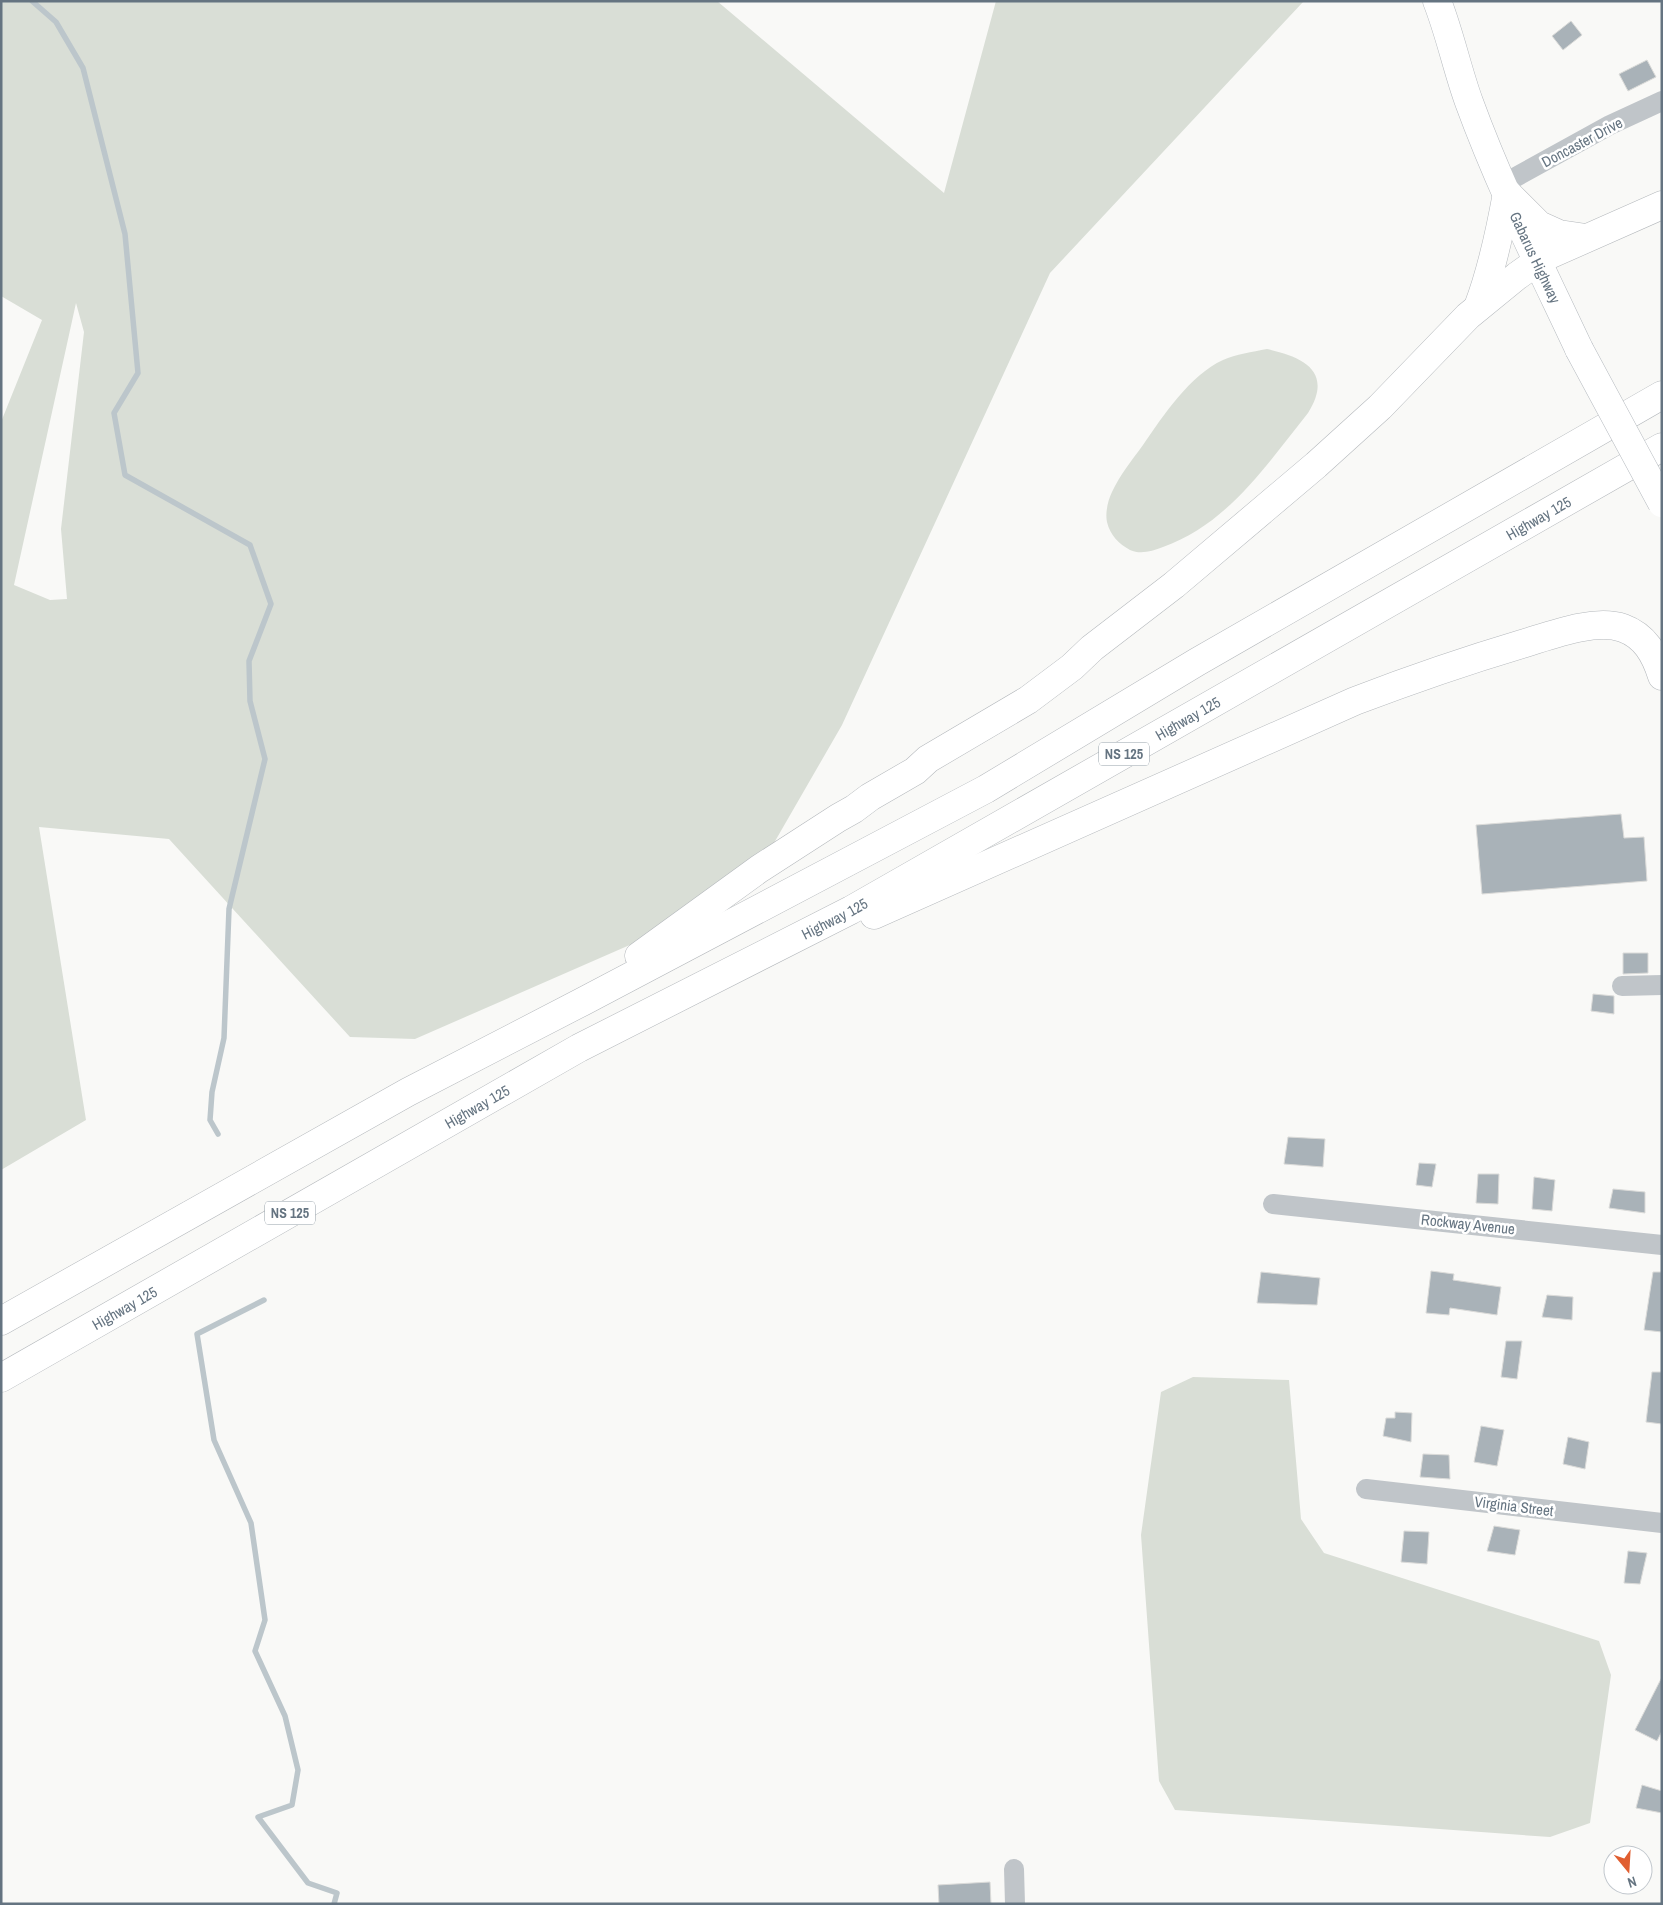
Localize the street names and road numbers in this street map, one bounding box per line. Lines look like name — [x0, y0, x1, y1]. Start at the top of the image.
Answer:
street label: Doncaster Drive — [1538, 112, 1626, 172]
street label: Gabarus Highway — [1505, 208, 1567, 307]
street label: Highway 125 — [1502, 491, 1575, 545]
street label: Highway 125 — [1151, 691, 1224, 745]
road number: NS 125 — [1099, 742, 1149, 766]
street label: Highway 125 — [798, 892, 871, 944]
street label: Highway 125 — [440, 1079, 513, 1133]
road number: NS 125 — [265, 1202, 315, 1224]
street label: Rockway Avenue — [1420, 1209, 1516, 1239]
street label: Highway 125 — [88, 1281, 161, 1335]
street label: Virginia Street — [1473, 1491, 1555, 1521]

